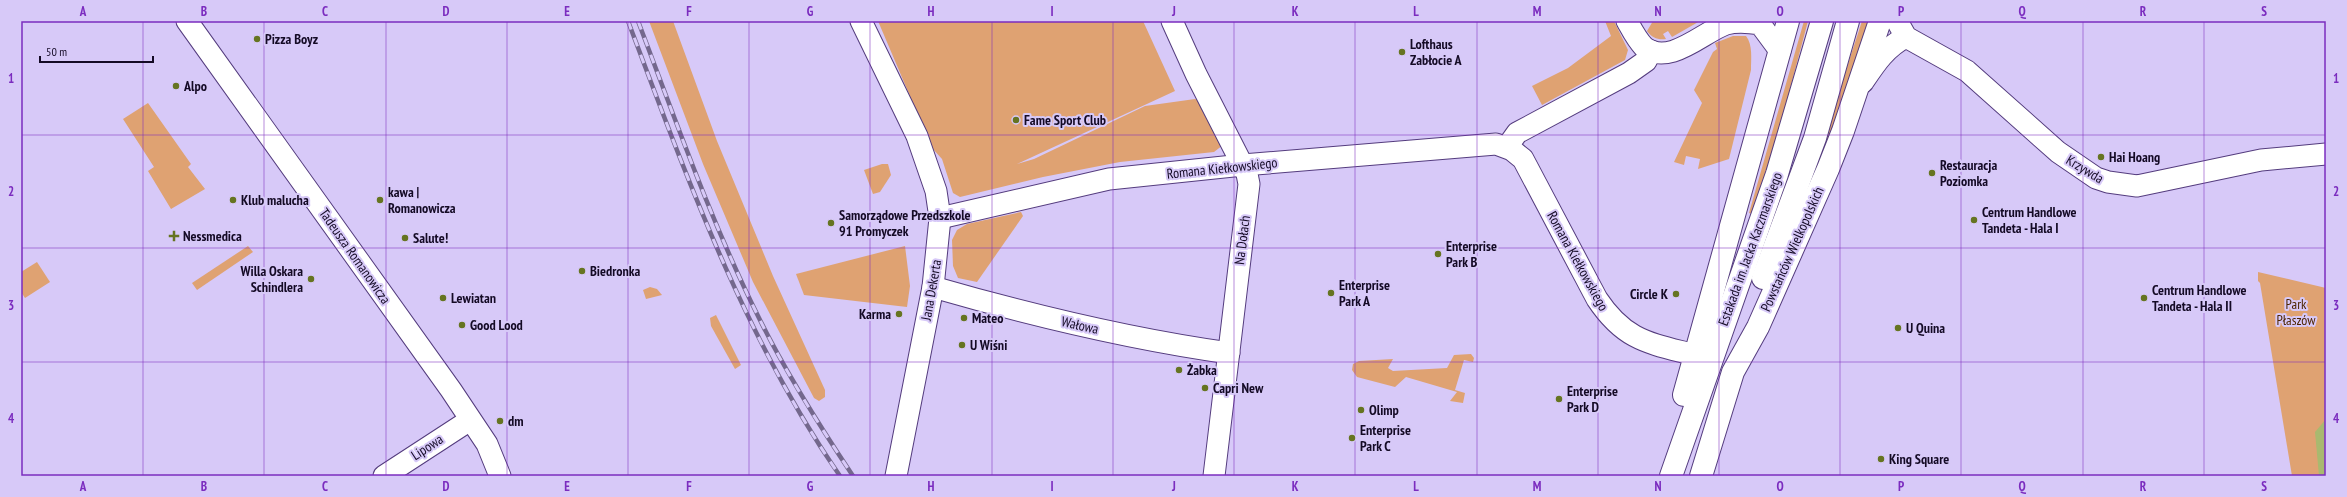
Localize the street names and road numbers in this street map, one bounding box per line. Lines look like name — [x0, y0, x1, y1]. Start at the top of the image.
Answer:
street label: Krzywda — [2063, 151, 2107, 187]
street label: Romana Kiełkowskiego — [1166, 153, 1278, 183]
street label: Estakada im. Jacka Kaczmarskiego — [1714, 170, 1786, 328]
street label: Powstańców Wielkopolskich — [1756, 184, 1828, 314]
street label: Tadeusza Romanowicza — [315, 205, 395, 307]
street label: Romana Kiełkowskiego — [1543, 208, 1613, 314]
street label: Na Dołach — [1230, 214, 1254, 266]
street label: Jana Dekerta — [917, 258, 945, 323]
street label: Wałowa — [1060, 312, 1100, 338]
street label: Lipowa — [408, 430, 446, 464]

